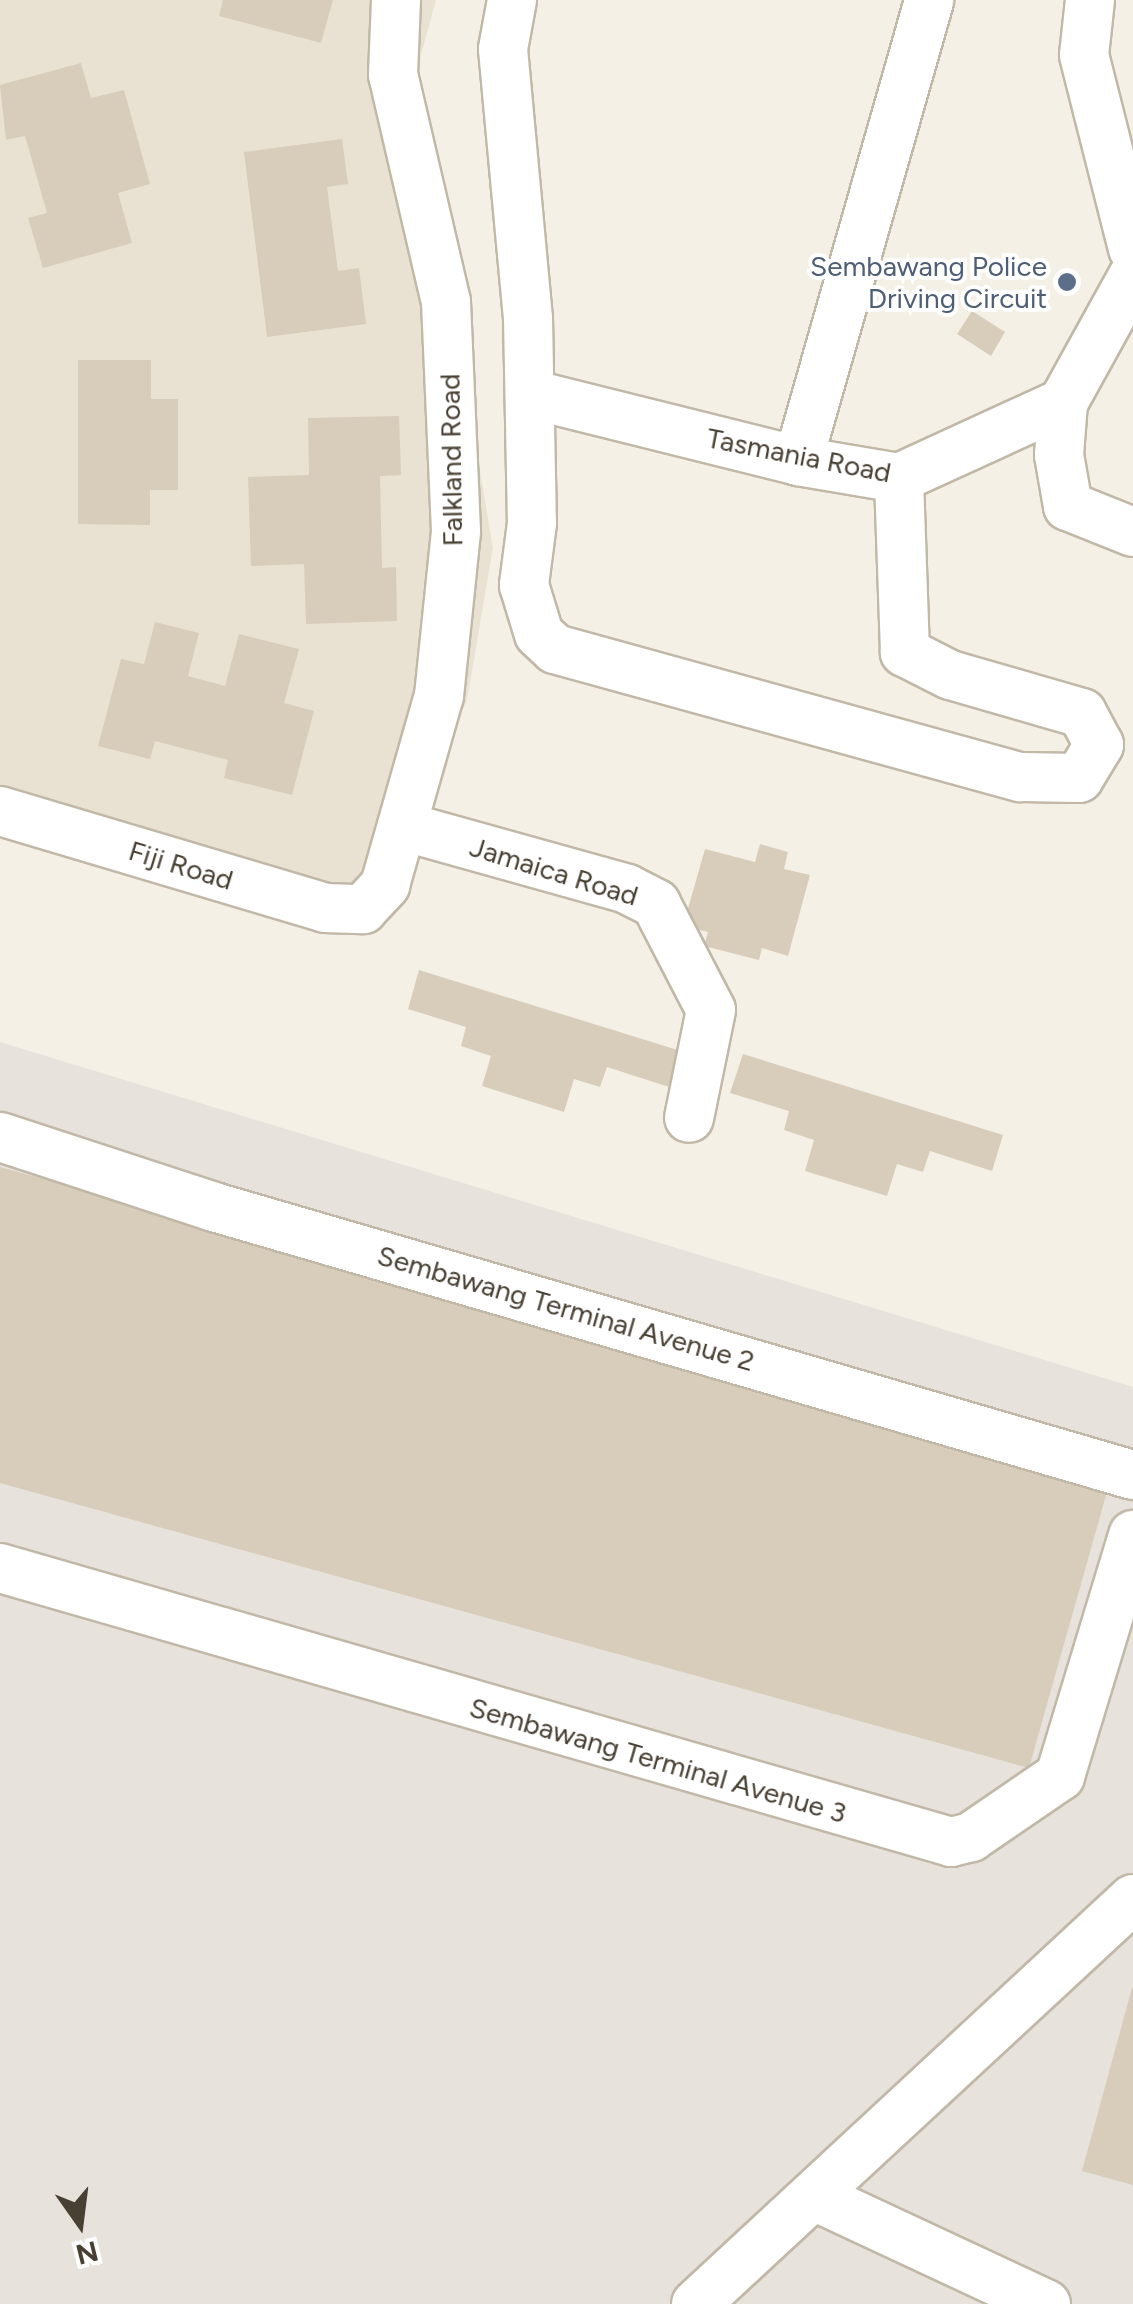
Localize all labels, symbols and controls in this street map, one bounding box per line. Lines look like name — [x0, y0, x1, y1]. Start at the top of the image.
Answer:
place label: Sembawang Police Driving Circuit — [810, 249, 1047, 315]
marker: Sembawang Police Driving Circuit — [1056, 271, 1078, 293]
street label: Falkland Road — [433, 373, 469, 547]
street label: Tasmania Road — [704, 421, 894, 489]
street label: Jamaica Road — [466, 829, 642, 913]
street label: Fiji Road — [125, 833, 237, 897]
street label: Sembawang Terminal Avenue 2 — [374, 1238, 758, 1378]
street label: Sembawang Terminal Avenue 3 — [466, 1690, 850, 1830]
north arrow — [30, 2174, 130, 2274]
text: N — [73, 2234, 102, 2272]

